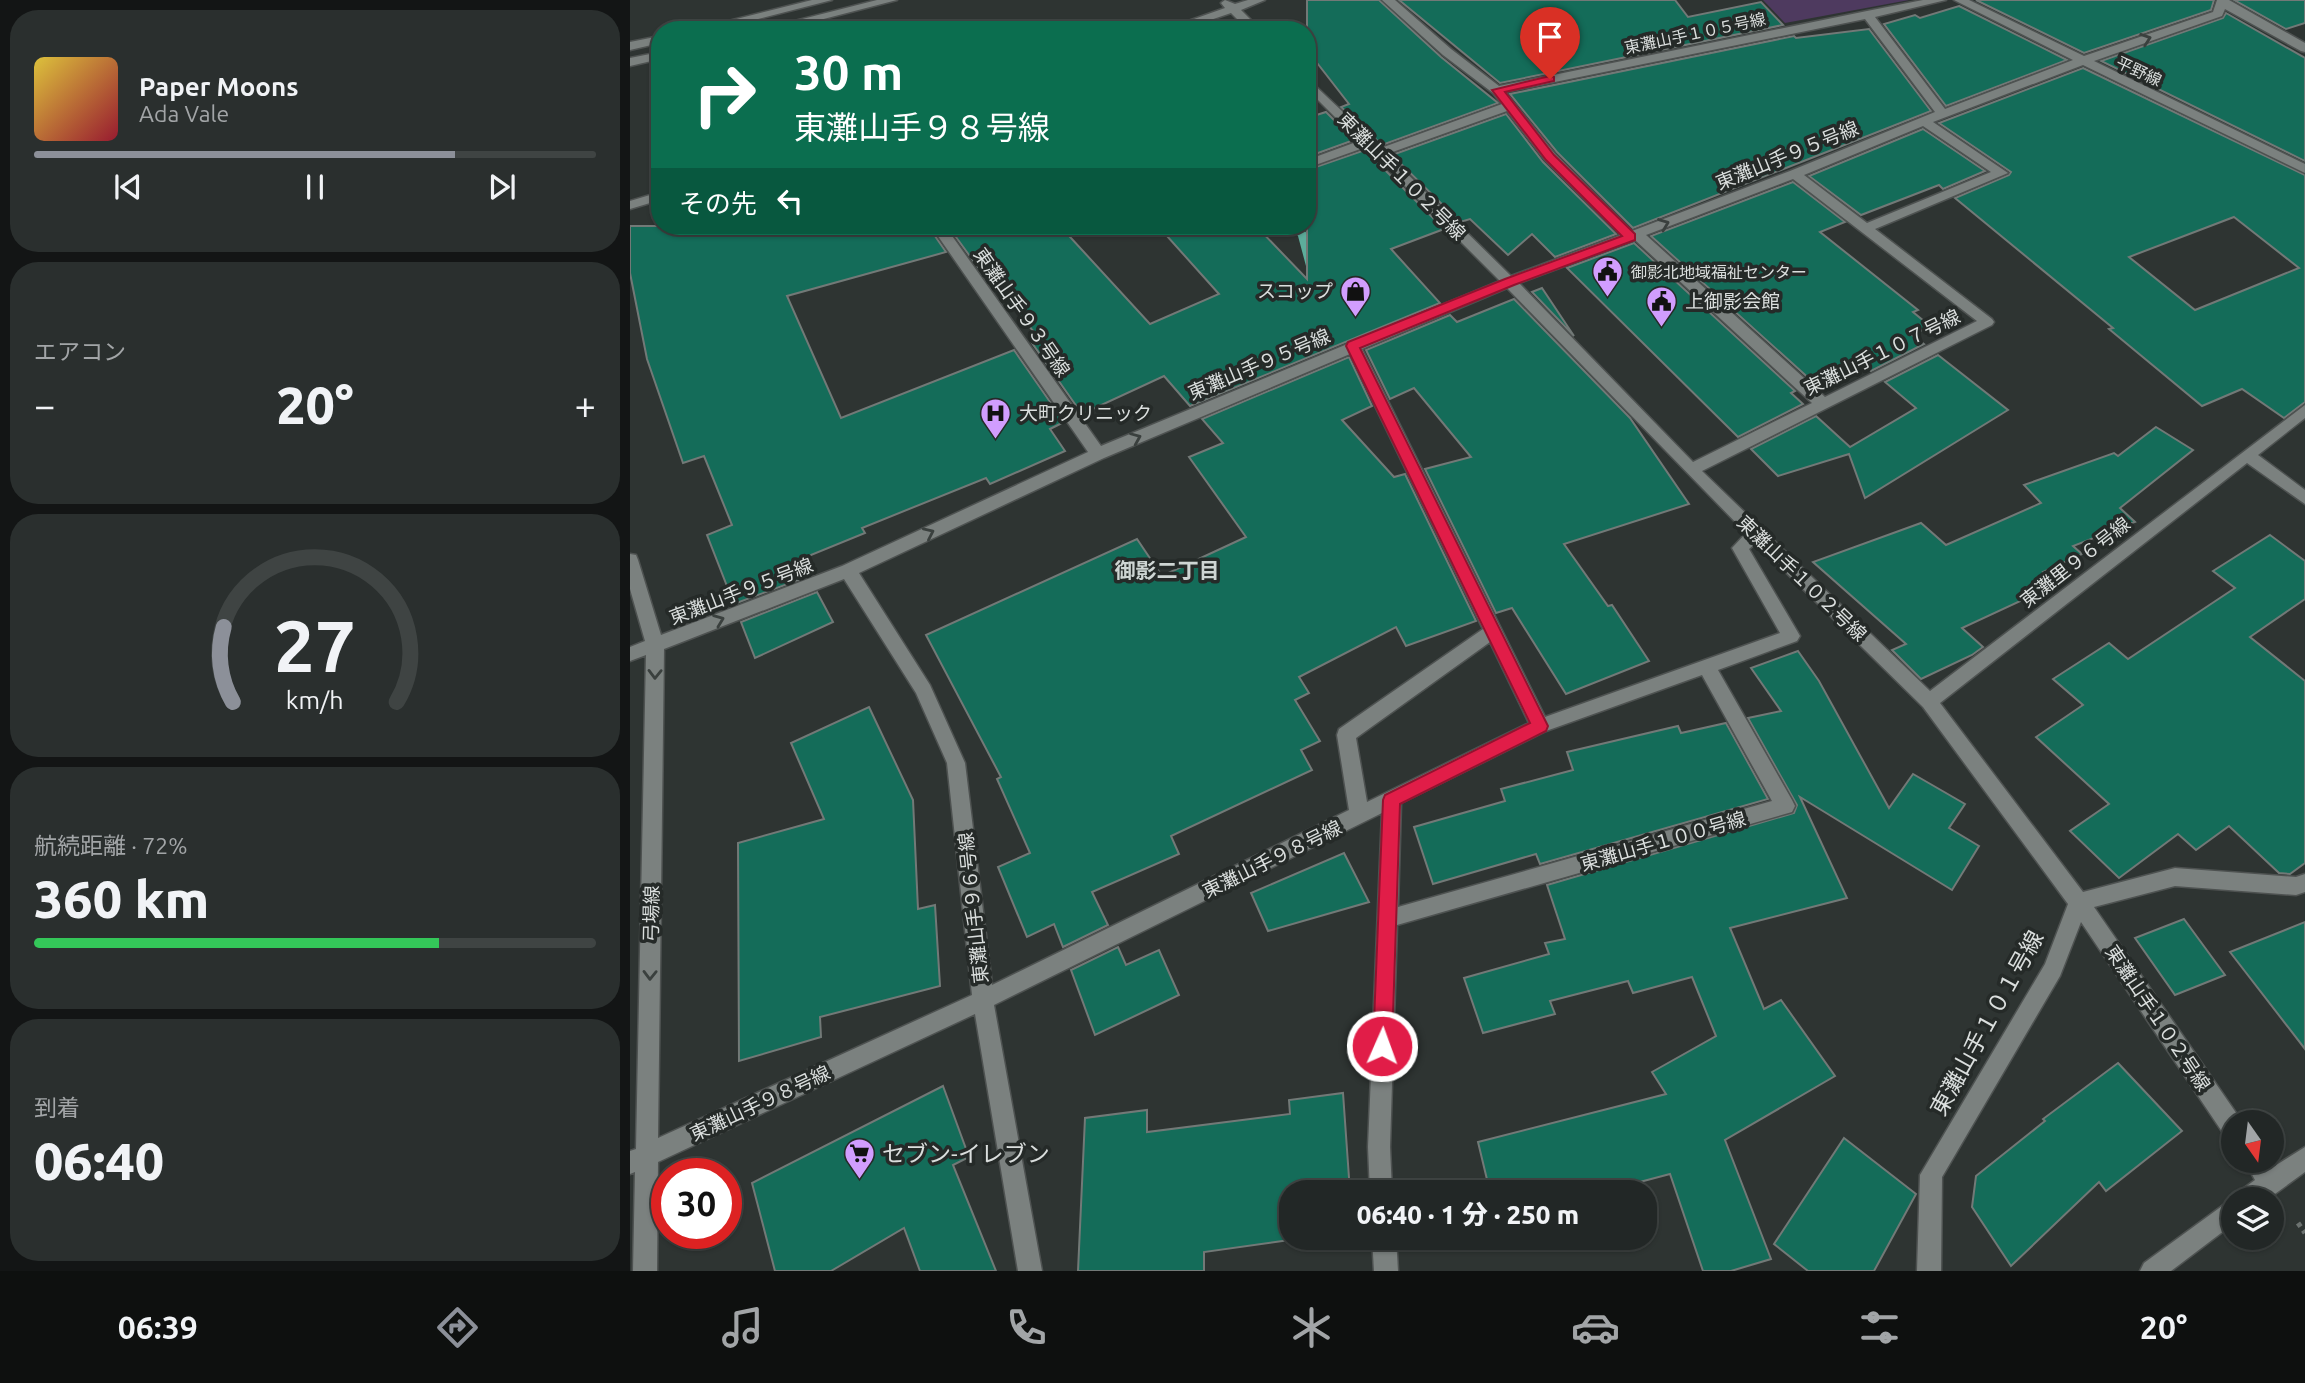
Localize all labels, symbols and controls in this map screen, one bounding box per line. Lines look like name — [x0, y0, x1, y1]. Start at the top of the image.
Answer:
pin — [1520, 7, 1580, 79]
street label: 東灘山手１０５号線 — [1623, 9, 1767, 57]
icon: arrive — [1531, 18, 1569, 56]
one-way arrow — [2140, 33, 2152, 47]
text: 30 m — [794, 44, 903, 99]
icon: right — [679, 49, 770, 140]
street label: 平野線 — [2113, 53, 2165, 89]
text: Paper Moons — [139, 72, 298, 101]
text: Ada Vale — [139, 101, 229, 126]
street label: 東灘山手１０２号線 — [1334, 108, 1470, 244]
text: 東灘山手９８号線 — [794, 109, 1050, 145]
street label: 東灘山手９５号線 — [1712, 116, 1862, 194]
icon: previous — [109, 168, 147, 206]
icon: pause — [296, 168, 334, 206]
icon: next — [483, 168, 521, 206]
icon: left — [771, 182, 809, 220]
text: その先 — [679, 189, 757, 218]
one-way arrow — [1658, 218, 1670, 232]
street label: 東灘山手９３号線 — [969, 243, 1075, 381]
public building icon: 御影北地域福祉センター — [1591, 255, 1625, 299]
place label: 御影北地域福祉センター — [1631, 263, 1807, 281]
shop icon: スコップ — [1339, 274, 1373, 318]
place label: スコップ — [1257, 280, 1333, 302]
public building icon: 上御影会館 — [1645, 284, 1679, 328]
place label: 上御影会館 — [1685, 290, 1780, 312]
street label: 東灘山手１０７号線 — [1800, 305, 1964, 399]
street label: 東灘山手９５号線 — [1185, 324, 1333, 404]
text: エアコン — [34, 339, 126, 364]
text: 20° — [276, 376, 354, 434]
text: − — [34, 384, 55, 426]
text: + — [575, 384, 596, 426]
hospital icon: 大町クリニック — [979, 396, 1013, 440]
place label: 大町クリニック — [1019, 402, 1152, 424]
one-way arrow — [1128, 432, 1141, 446]
street label: 東灘山手１０２号線 — [1733, 511, 1871, 645]
street label: 東灘里９６号線 — [2016, 512, 2134, 612]
one-way arrow — [922, 527, 934, 541]
street label: 東灘山手９５号線 — [666, 553, 816, 629]
district label: 御影二丁目 — [1115, 558, 1220, 582]
text: 27 — [274, 604, 356, 686]
one-way arrow — [712, 614, 724, 628]
one-way arrow — [647, 669, 662, 680]
text: km/h — [286, 685, 344, 713]
street label: 東灘山手１００号線 — [1578, 807, 1748, 875]
street label: 東灘山手９８号線 — [1199, 816, 1345, 902]
street label: 東灘山手９６号線 — [954, 831, 992, 985]
text: 航続距離 · 72% — [34, 833, 187, 858]
text: 360 km — [34, 870, 209, 928]
street label: 弓場線 — [640, 885, 662, 943]
street label: 東灘山手１０１号線 — [1925, 926, 2048, 1119]
street label: 東灘山手１０２号線 — [2101, 941, 2215, 1095]
one-way arrow — [643, 970, 658, 981]
position arrow — [1345, 1009, 1419, 1083]
street label: 東灘山手９８号線 — [686, 1061, 834, 1145]
text: 到着 — [34, 1095, 80, 1120]
north arrow — [2221, 1110, 2284, 1172]
map controls — [2221, 1110, 2284, 1250]
text: 06:40 — [34, 1132, 164, 1190]
supermarket icon: セブン-イレブン — [842, 1137, 876, 1181]
place label: セブン-イレブン — [882, 1141, 1050, 1166]
speed limit sign: 30 — [651, 1158, 742, 1249]
button: layers — [2221, 1187, 2284, 1250]
text: 06:40 · 1 分 · 250 m — [1357, 1200, 1579, 1229]
icon: directions — [433, 1303, 482, 1352]
icon: music — [718, 1303, 767, 1352]
icon: phone — [1002, 1303, 1051, 1352]
icon: climate — [1287, 1303, 1336, 1352]
icon: car — [1571, 1303, 1620, 1352]
icon: filters — [1855, 1303, 1904, 1352]
text: 06:39 — [118, 1309, 198, 1345]
text: 20° — [2140, 1309, 2187, 1345]

